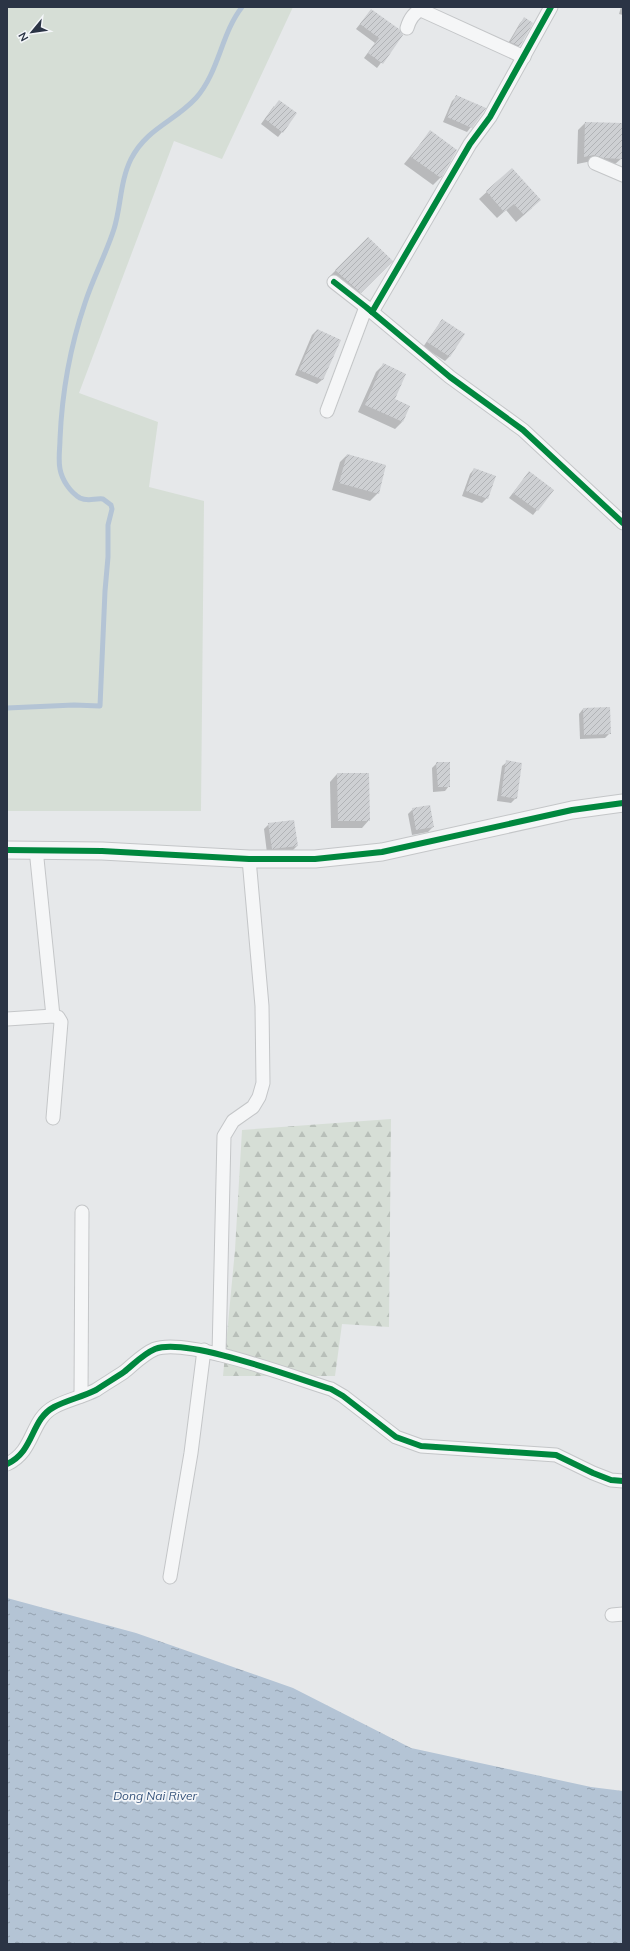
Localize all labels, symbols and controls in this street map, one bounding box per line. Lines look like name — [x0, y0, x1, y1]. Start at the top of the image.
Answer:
north arrow — [12, 12, 52, 52]
text: N — [15, 30, 31, 44]
water label: Dong Nai River — [113, 1788, 197, 1803]

